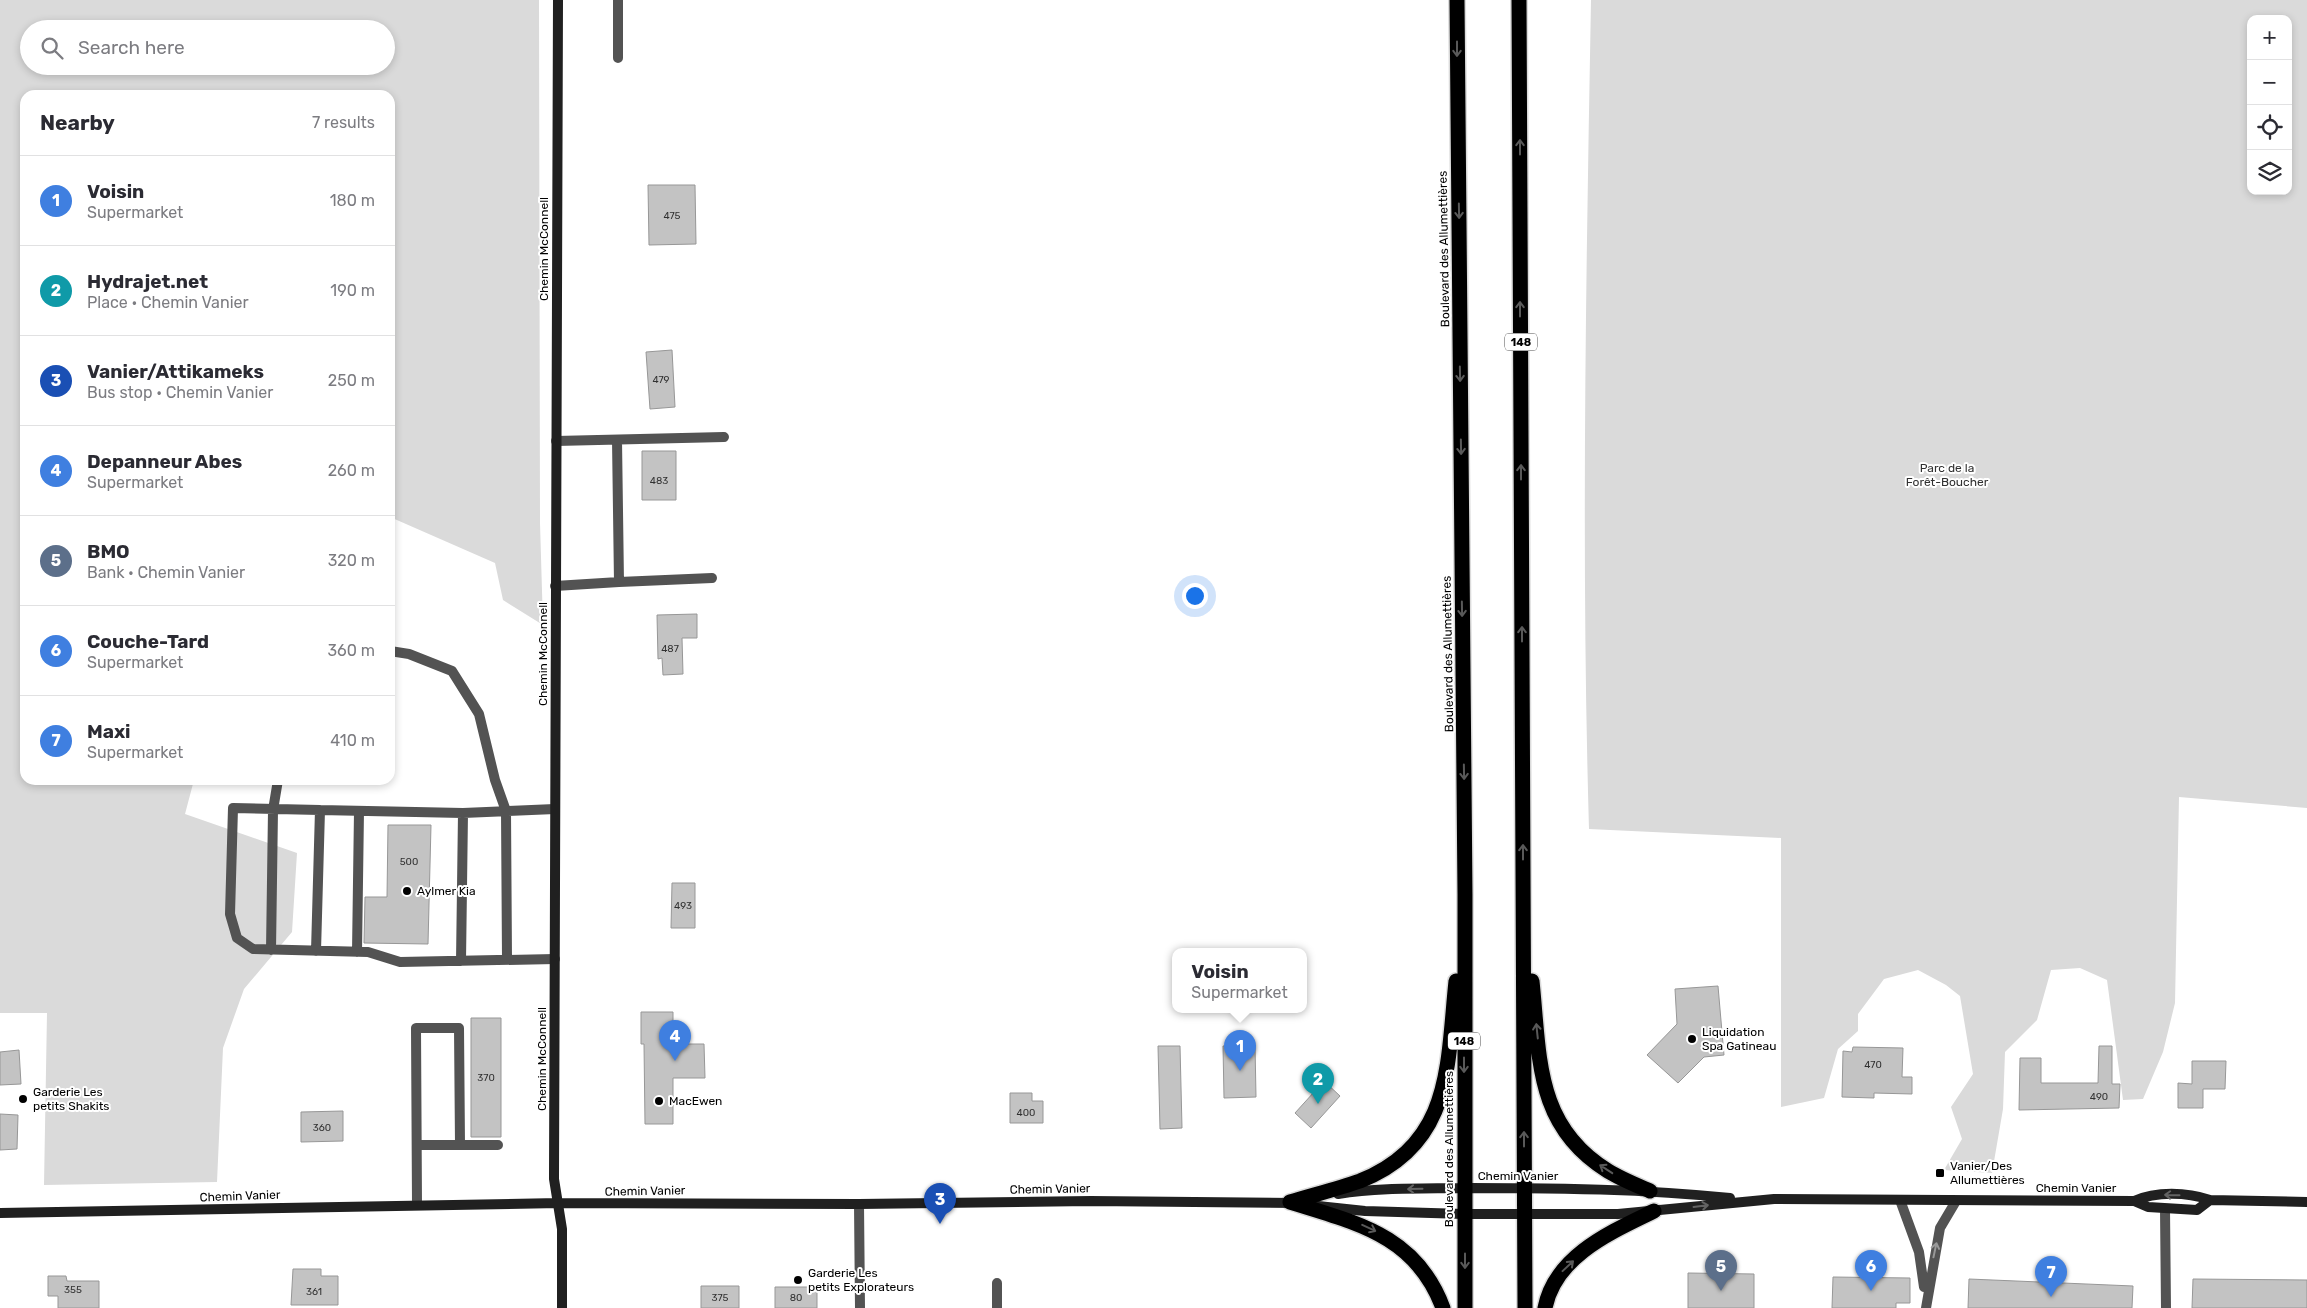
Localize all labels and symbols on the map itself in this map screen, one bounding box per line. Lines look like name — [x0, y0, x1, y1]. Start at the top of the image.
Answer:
one-way arrow — [1452, 40, 1462, 56]
one-way arrow — [1515, 139, 1524, 155]
street label: Boulevard des Allumettières — [1436, 171, 1452, 327]
street label: Chemin McConnell — [537, 197, 551, 301]
one-way arrow — [1454, 203, 1463, 219]
house number: 475 — [663, 210, 681, 222]
one-way arrow — [1516, 302, 1525, 318]
road number: 148 — [1505, 334, 1537, 351]
one-way arrow — [1455, 365, 1465, 381]
house number: 479 — [652, 374, 670, 386]
one-way arrow — [1456, 438, 1466, 455]
park label: Parc de la Forêt-Boucher — [1906, 461, 1989, 489]
one-way arrow — [1516, 464, 1526, 480]
house number: 483 — [650, 475, 668, 487]
street label: Boulevard des Allumettières — [1440, 576, 1456, 732]
your location — [1182, 583, 1208, 609]
one-way arrow — [1458, 601, 1467, 617]
street label: Chemin McConnell — [536, 602, 550, 706]
one-way arrow — [1517, 627, 1527, 643]
house number: 487 — [661, 643, 679, 655]
one-way arrow — [1459, 764, 1469, 780]
one-way arrow — [1518, 844, 1528, 860]
house number: 500 — [400, 856, 418, 868]
place label: Aylmer Kia — [417, 884, 476, 898]
marker: Aylmer Kia — [401, 885, 413, 897]
house number: 493 — [674, 900, 692, 912]
street label: Chemin McConnell — [535, 1007, 549, 1111]
pin: 4 — [659, 1020, 691, 1061]
one-way arrow — [1532, 1023, 1542, 1039]
place label: Liquidation Spa Gatineau — [1702, 1025, 1776, 1053]
pin: 1 — [1224, 1030, 1256, 1071]
road number: 148 — [1448, 1032, 1480, 1050]
marker: Liquidation Spa Gatineau — [1686, 1033, 1698, 1045]
one-way arrow — [1459, 1056, 1469, 1073]
house number: 470 — [1864, 1059, 1882, 1071]
pin: 2 — [1302, 1063, 1334, 1104]
street label: Boulevard des Allumettières — [1442, 1071, 1456, 1227]
house number: 370 — [477, 1072, 495, 1084]
place label: Garderie Les petits Shakits — [33, 1085, 110, 1113]
house number: 490 — [2090, 1091, 2108, 1103]
marker: Garderie Les petits Shakits — [17, 1093, 29, 1105]
place label: MacEwen — [669, 1094, 722, 1108]
marker: MacEwen — [653, 1095, 665, 1107]
house number: 400 — [1017, 1107, 1035, 1119]
house number: 360 — [313, 1122, 331, 1134]
one-way arrow — [1519, 1131, 1529, 1148]
place label: Vanier/Des Allumettières — [1950, 1159, 2025, 1187]
one-way arrow — [1599, 1164, 1613, 1175]
marker: Vanier/Des Allumettières — [1934, 1167, 1946, 1179]
street label: Chemin Vanier — [1478, 1169, 1559, 1183]
street label: Chemin Vanier — [1010, 1181, 1091, 1197]
street label: Chemin Vanier — [2036, 1181, 2117, 1195]
street label: Chemin Vanier — [605, 1183, 686, 1199]
pin: 3 — [924, 1183, 956, 1224]
one-way arrow — [1407, 1184, 1423, 1193]
street label: Chemin Vanier — [199, 1188, 281, 1204]
one-way arrow — [2164, 1190, 2180, 1200]
one-way arrow — [1692, 1201, 1708, 1211]
one-way arrow — [1361, 1224, 1376, 1234]
one-way arrow — [1930, 1243, 1940, 1259]
pin: 5 — [1705, 1250, 1737, 1291]
pin: 6 — [1855, 1250, 1887, 1291]
one-way arrow — [1460, 1252, 1470, 1269]
pin: 7 — [2035, 1256, 2067, 1297]
one-way arrow — [1562, 1260, 1575, 1272]
place label: Garderie Les petits Explorateurs — [808, 1266, 914, 1294]
marker: Garderie Les petits Explorateurs — [792, 1274, 804, 1286]
house number: 355 — [64, 1284, 82, 1296]
house number: 361 — [306, 1286, 322, 1298]
house number: 375 — [711, 1292, 729, 1304]
house number: 80 — [790, 1292, 802, 1304]

